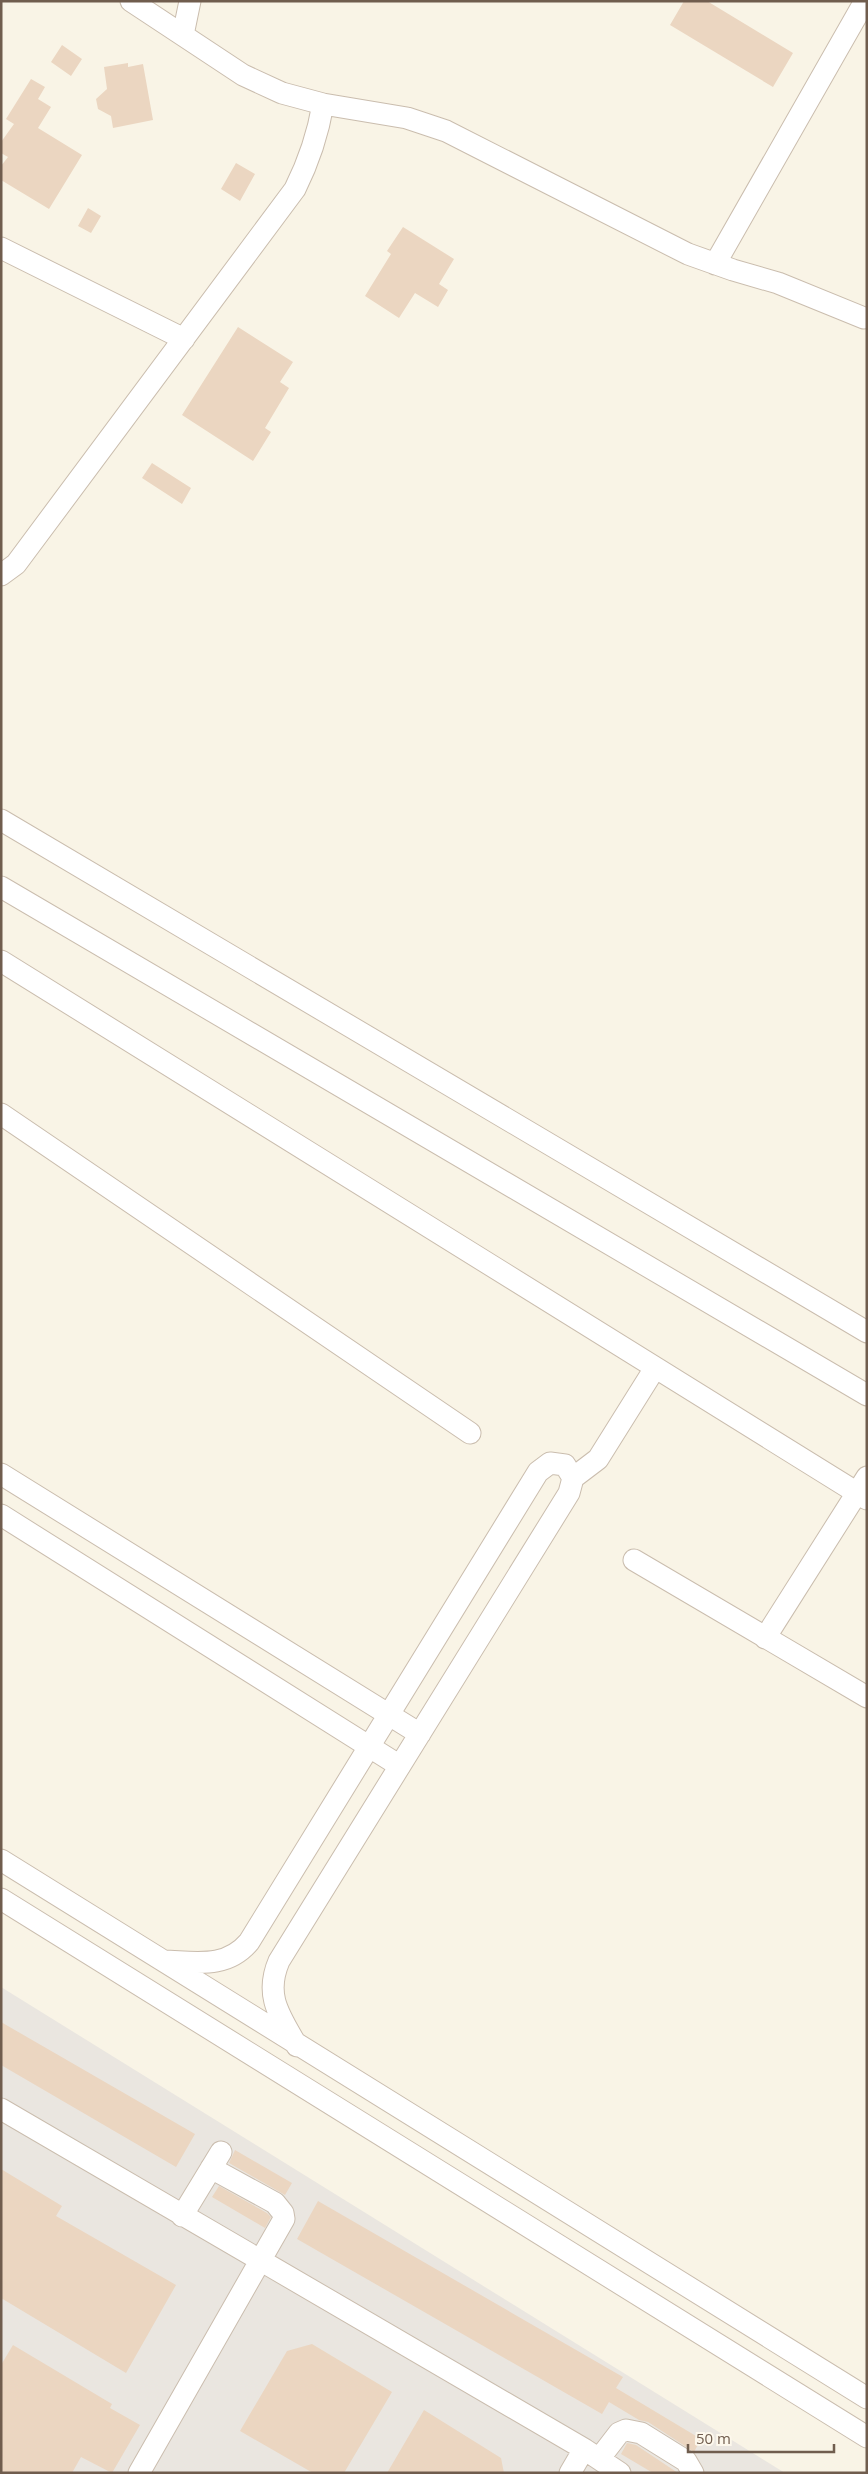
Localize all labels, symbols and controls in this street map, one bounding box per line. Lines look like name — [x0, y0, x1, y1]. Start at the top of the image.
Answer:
scale bar — [688, 2422, 834, 2454]
text: 50 m — [696, 2428, 731, 2448]

